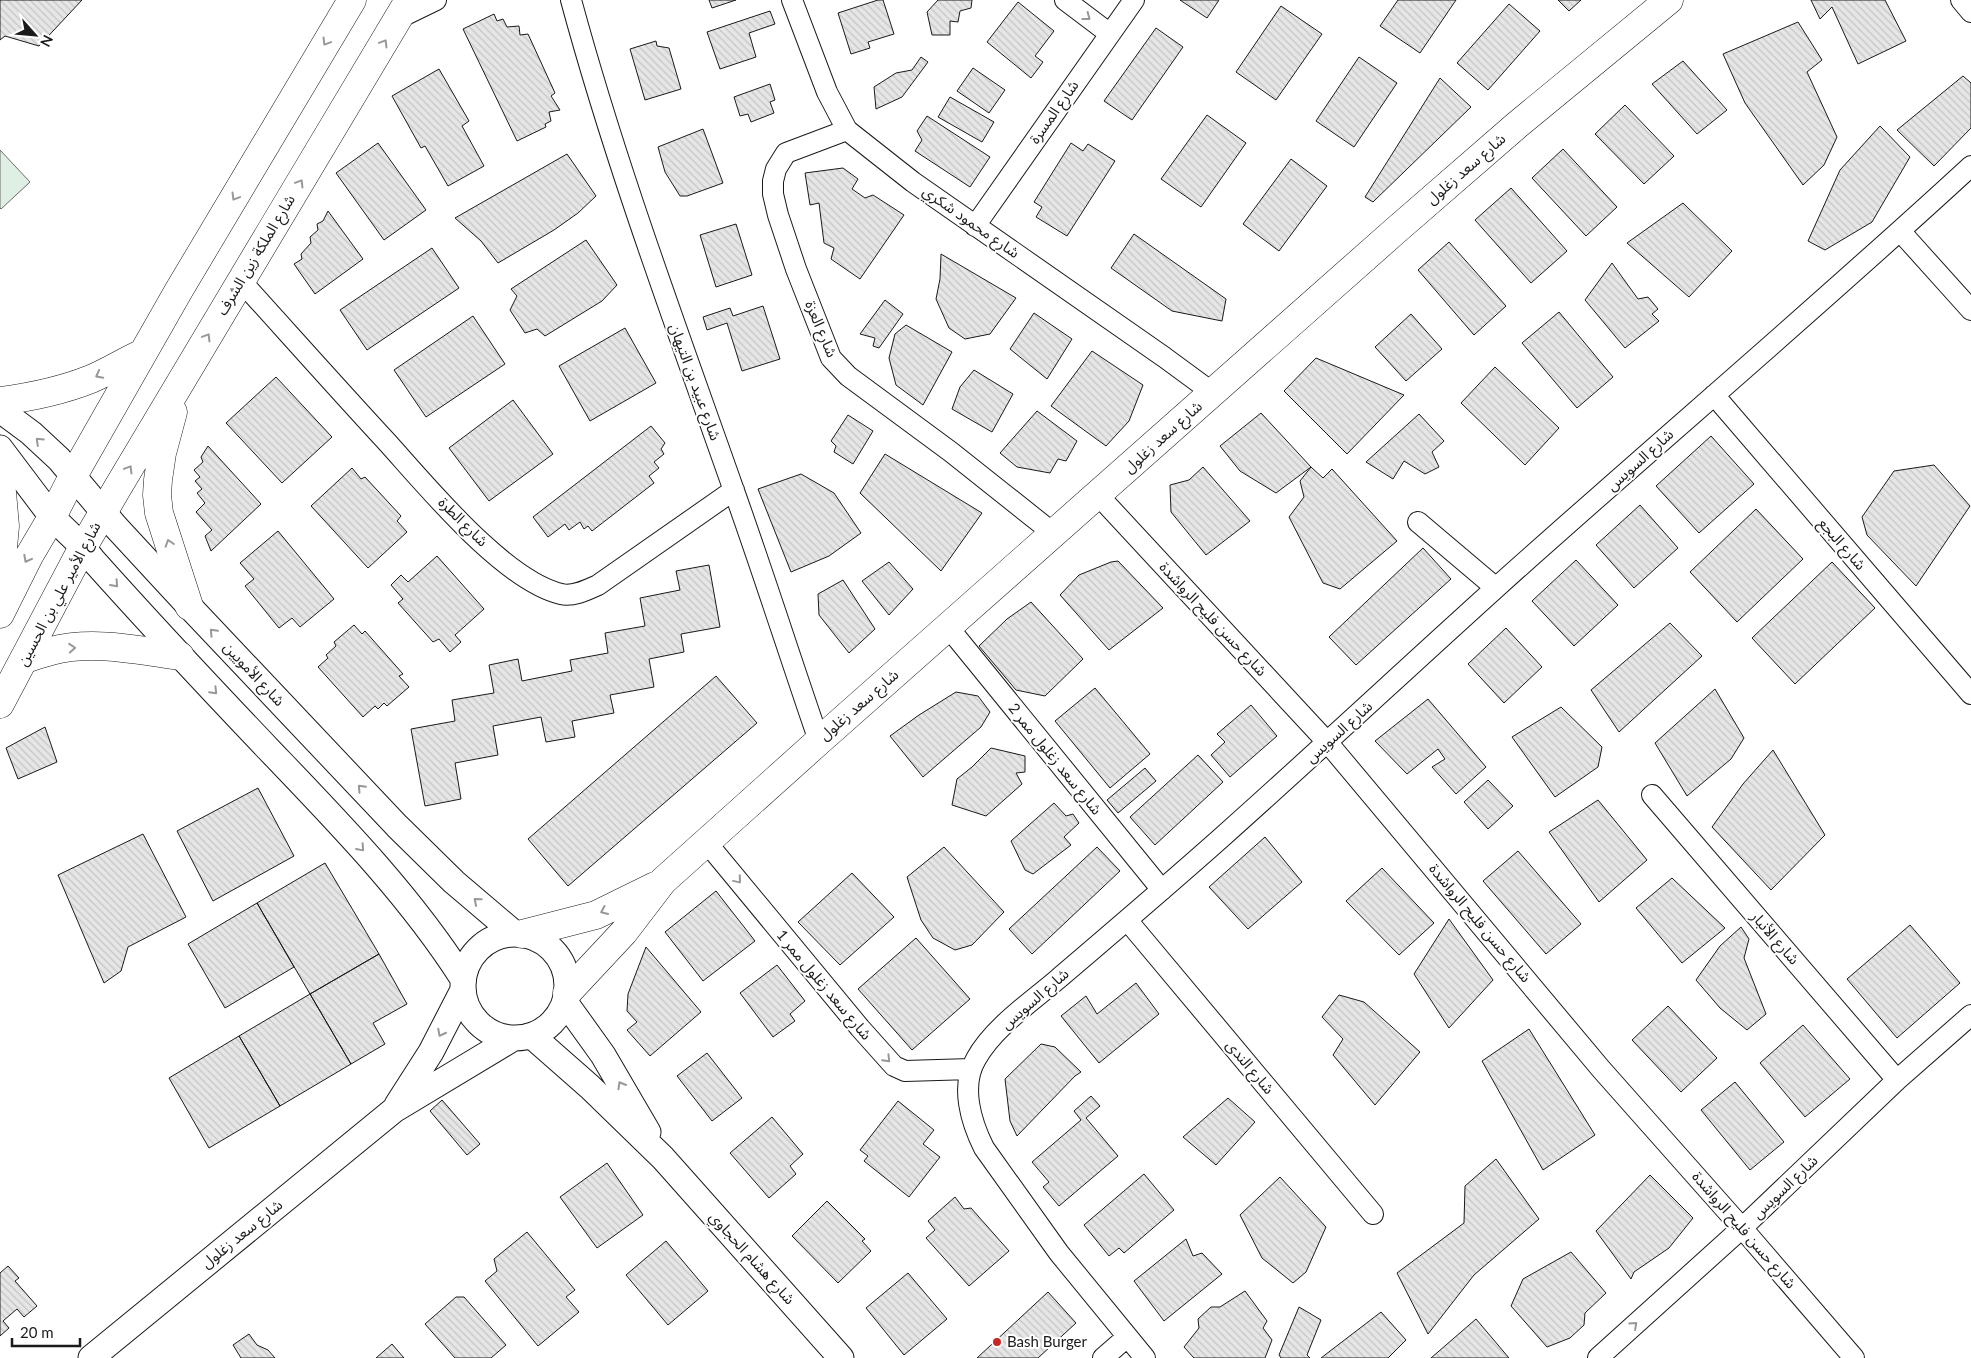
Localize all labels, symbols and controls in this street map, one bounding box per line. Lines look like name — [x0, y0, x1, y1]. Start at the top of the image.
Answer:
north arrow — [10, 10, 60, 60]
one-way arrow — [1082, 11, 1091, 20]
text: N — [37, 32, 57, 50]
one-way arrow — [323, 36, 333, 45]
one-way arrow — [378, 40, 388, 49]
street label: شارع المسرة — [1025, 76, 1085, 149]
street label: شارع سعد زغلول — [1422, 129, 1511, 211]
one-way arrow — [294, 179, 304, 188]
street label: شارع محمود شكري — [917, 181, 1024, 265]
street label: شارع الملكة زين الشرف — [212, 191, 302, 320]
one-way arrow — [231, 191, 241, 200]
street label: شارع العزة — [798, 298, 842, 361]
street label: شارع عبيد بن التيهان — [663, 321, 725, 444]
one-way arrow — [201, 333, 211, 342]
one-way arrow — [96, 368, 105, 378]
street label: شارع سعد زغلول — [1119, 396, 1208, 479]
street label: شارع السويس — [1602, 424, 1679, 497]
one-way arrow — [36, 438, 45, 447]
one-way arrow — [122, 466, 132, 475]
street label: شارع الطرة — [432, 493, 492, 553]
street label: شارع البجع — [1812, 514, 1870, 576]
street label: شارع الأمير علي بن الحسين — [12, 518, 107, 671]
one-way arrow — [164, 539, 174, 547]
one-way arrow — [23, 554, 33, 563]
street label: شارع حسن فليح الرواشدة — [1153, 558, 1271, 682]
one-way arrow — [109, 579, 118, 588]
one-way arrow — [210, 628, 219, 637]
street label: شارع الأمويين — [217, 637, 289, 712]
one-way arrow — [68, 643, 76, 654]
street label: شارع سعد زغلول — [815, 665, 904, 747]
one-way arrow — [208, 685, 217, 694]
street label: شارع السويس — [1301, 696, 1378, 769]
street label: شارع سعد زغلول ممر 2 — [1002, 699, 1106, 820]
one-way arrow — [357, 785, 366, 794]
one-way arrow — [355, 842, 364, 851]
street label: شارع حسن فليح الرواشدة — [1423, 859, 1536, 988]
one-way arrow — [732, 875, 741, 884]
one-way arrow — [473, 898, 482, 907]
one-way arrow — [600, 905, 609, 916]
street label: شارع الأنبار — [1744, 906, 1804, 970]
street label: شارع سعد زغلول ممر 1 — [770, 926, 876, 1046]
street label: شارع السويس — [997, 964, 1075, 1036]
one-way arrow — [437, 1028, 447, 1037]
street label: شارع الندى — [1220, 1036, 1279, 1100]
one-way arrow — [881, 1053, 890, 1062]
one-way arrow — [617, 1082, 627, 1091]
street label: شارع السويس — [1748, 1151, 1824, 1225]
street label: شارع حسن فليح الرواشدة — [1686, 1167, 1801, 1294]
street label: شارع سعد زغلول — [197, 1195, 288, 1275]
street label: شارع هشام الحجاوي — [703, 1207, 799, 1310]
scale bar — [12, 1316, 80, 1348]
one-way arrow — [1628, 1322, 1637, 1331]
text: 20 m — [20, 1323, 54, 1341]
place label: Bash Burger — [1007, 1332, 1088, 1350]
marker: Bash Burger — [991, 1336, 1003, 1348]

